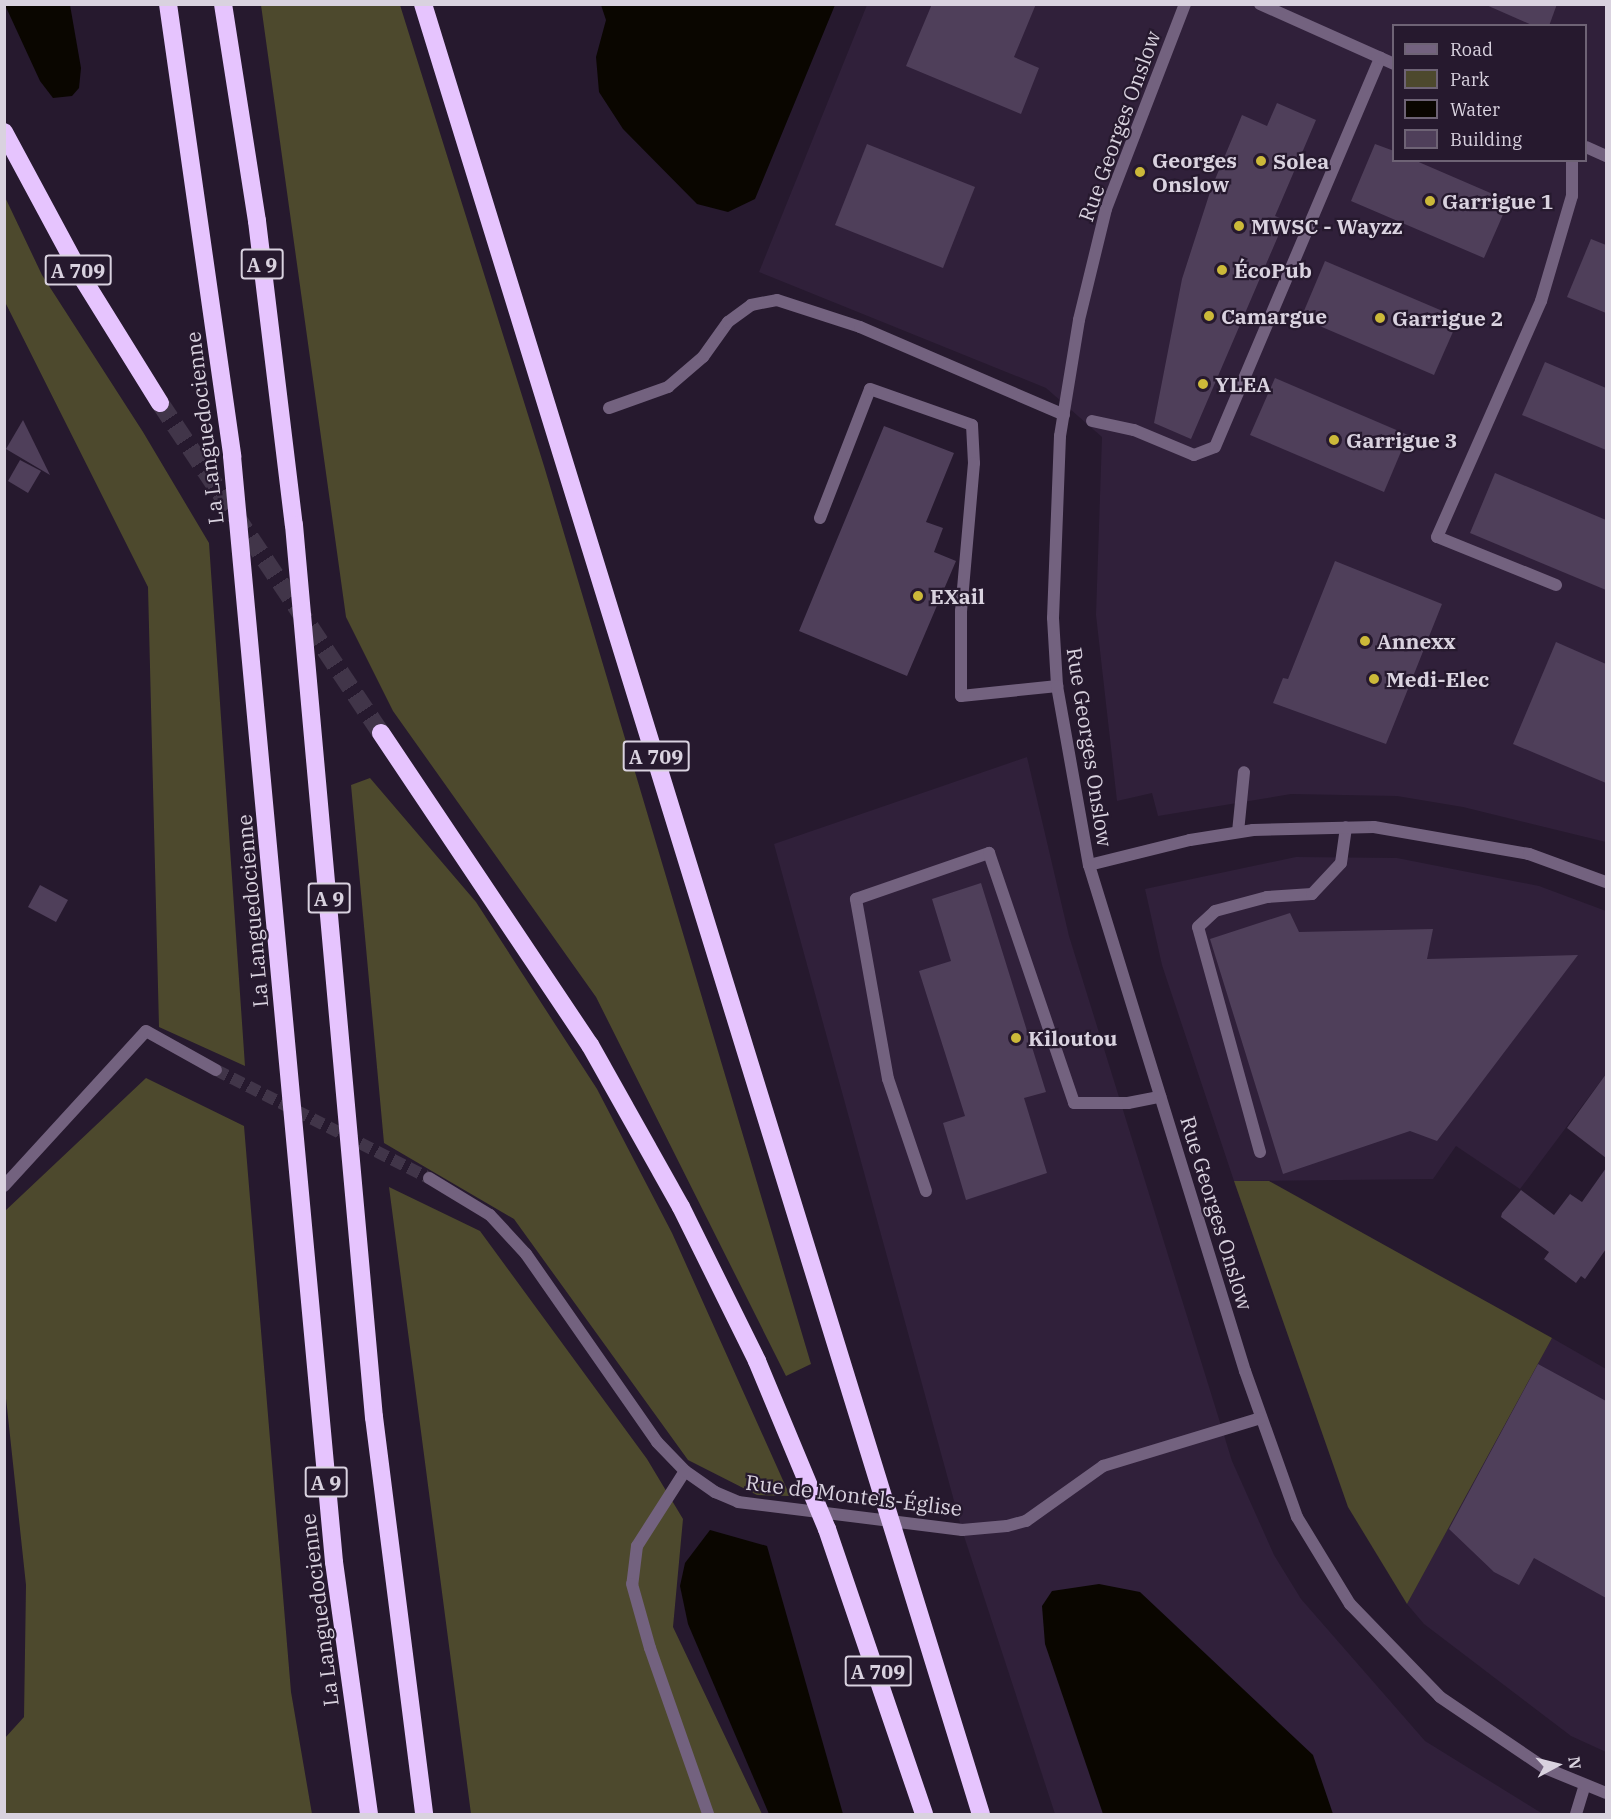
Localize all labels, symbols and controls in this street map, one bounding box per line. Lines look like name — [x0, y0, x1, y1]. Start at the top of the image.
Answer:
legend — [1392, 24, 1587, 162]
street label: Rue Georges Onslow — [1073, 27, 1165, 225]
text: Road — [1450, 38, 1493, 61]
text: Park — [1450, 68, 1489, 91]
text: Water — [1450, 98, 1500, 121]
text: Building — [1450, 128, 1522, 151]
place label: Georges Onslow — [1152, 147, 1237, 197]
place label: Solea — [1273, 148, 1329, 174]
marker: Solea — [1254, 154, 1268, 168]
marker: Georges Onslow — [1133, 165, 1147, 179]
place label: Garrigue 1 — [1442, 188, 1553, 214]
marker: Garrigue 1 — [1423, 194, 1437, 208]
place label: MWSC - Wayzz — [1251, 213, 1403, 239]
marker: MWSC - Wayzz — [1232, 219, 1246, 233]
road number: A 9 — [240, 247, 284, 281]
road number: A 709 — [44, 253, 112, 287]
place label: ÉcoPub — [1234, 257, 1312, 283]
marker: ÉcoPub — [1215, 263, 1229, 277]
place label: Camargue — [1221, 303, 1327, 329]
place label: Garrigue 2 — [1392, 305, 1503, 331]
marker: Camargue — [1202, 309, 1216, 323]
marker: Garrigue 2 — [1373, 311, 1387, 325]
street label: La Languedocienne — [180, 330, 228, 526]
place label: YLEA — [1215, 371, 1271, 397]
marker: YLEA — [1196, 377, 1210, 391]
place label: Garrigue 3 — [1346, 427, 1457, 453]
marker: Garrigue 3 — [1327, 433, 1341, 447]
place label: EXail — [930, 583, 985, 609]
marker: EXail — [911, 589, 925, 603]
place label: Annexx — [1377, 628, 1456, 654]
marker: Annexx — [1358, 634, 1372, 648]
street label: Rue Georges Onslow — [1062, 646, 1118, 848]
place label: Medi-Elec — [1386, 666, 1489, 692]
marker: Medi-Elec — [1367, 672, 1381, 686]
road number: A 709 — [622, 739, 690, 773]
street label: La Languedocienne — [231, 813, 273, 1009]
road number: A 9 — [306, 881, 352, 915]
place label: Kiloutou — [1028, 1025, 1117, 1051]
marker: Kiloutou — [1009, 1031, 1023, 1045]
street label: Rue Georges Onslow — [1176, 1113, 1258, 1313]
road number: A 9 — [304, 1465, 348, 1499]
street label: Rue de Montels-Église — [744, 1469, 964, 1521]
street label: La Languedocienne — [295, 1512, 343, 1708]
road number: A 709 — [844, 1654, 912, 1688]
north arrow — [1527, 1735, 1587, 1795]
text: N — [1564, 1755, 1586, 1770]

